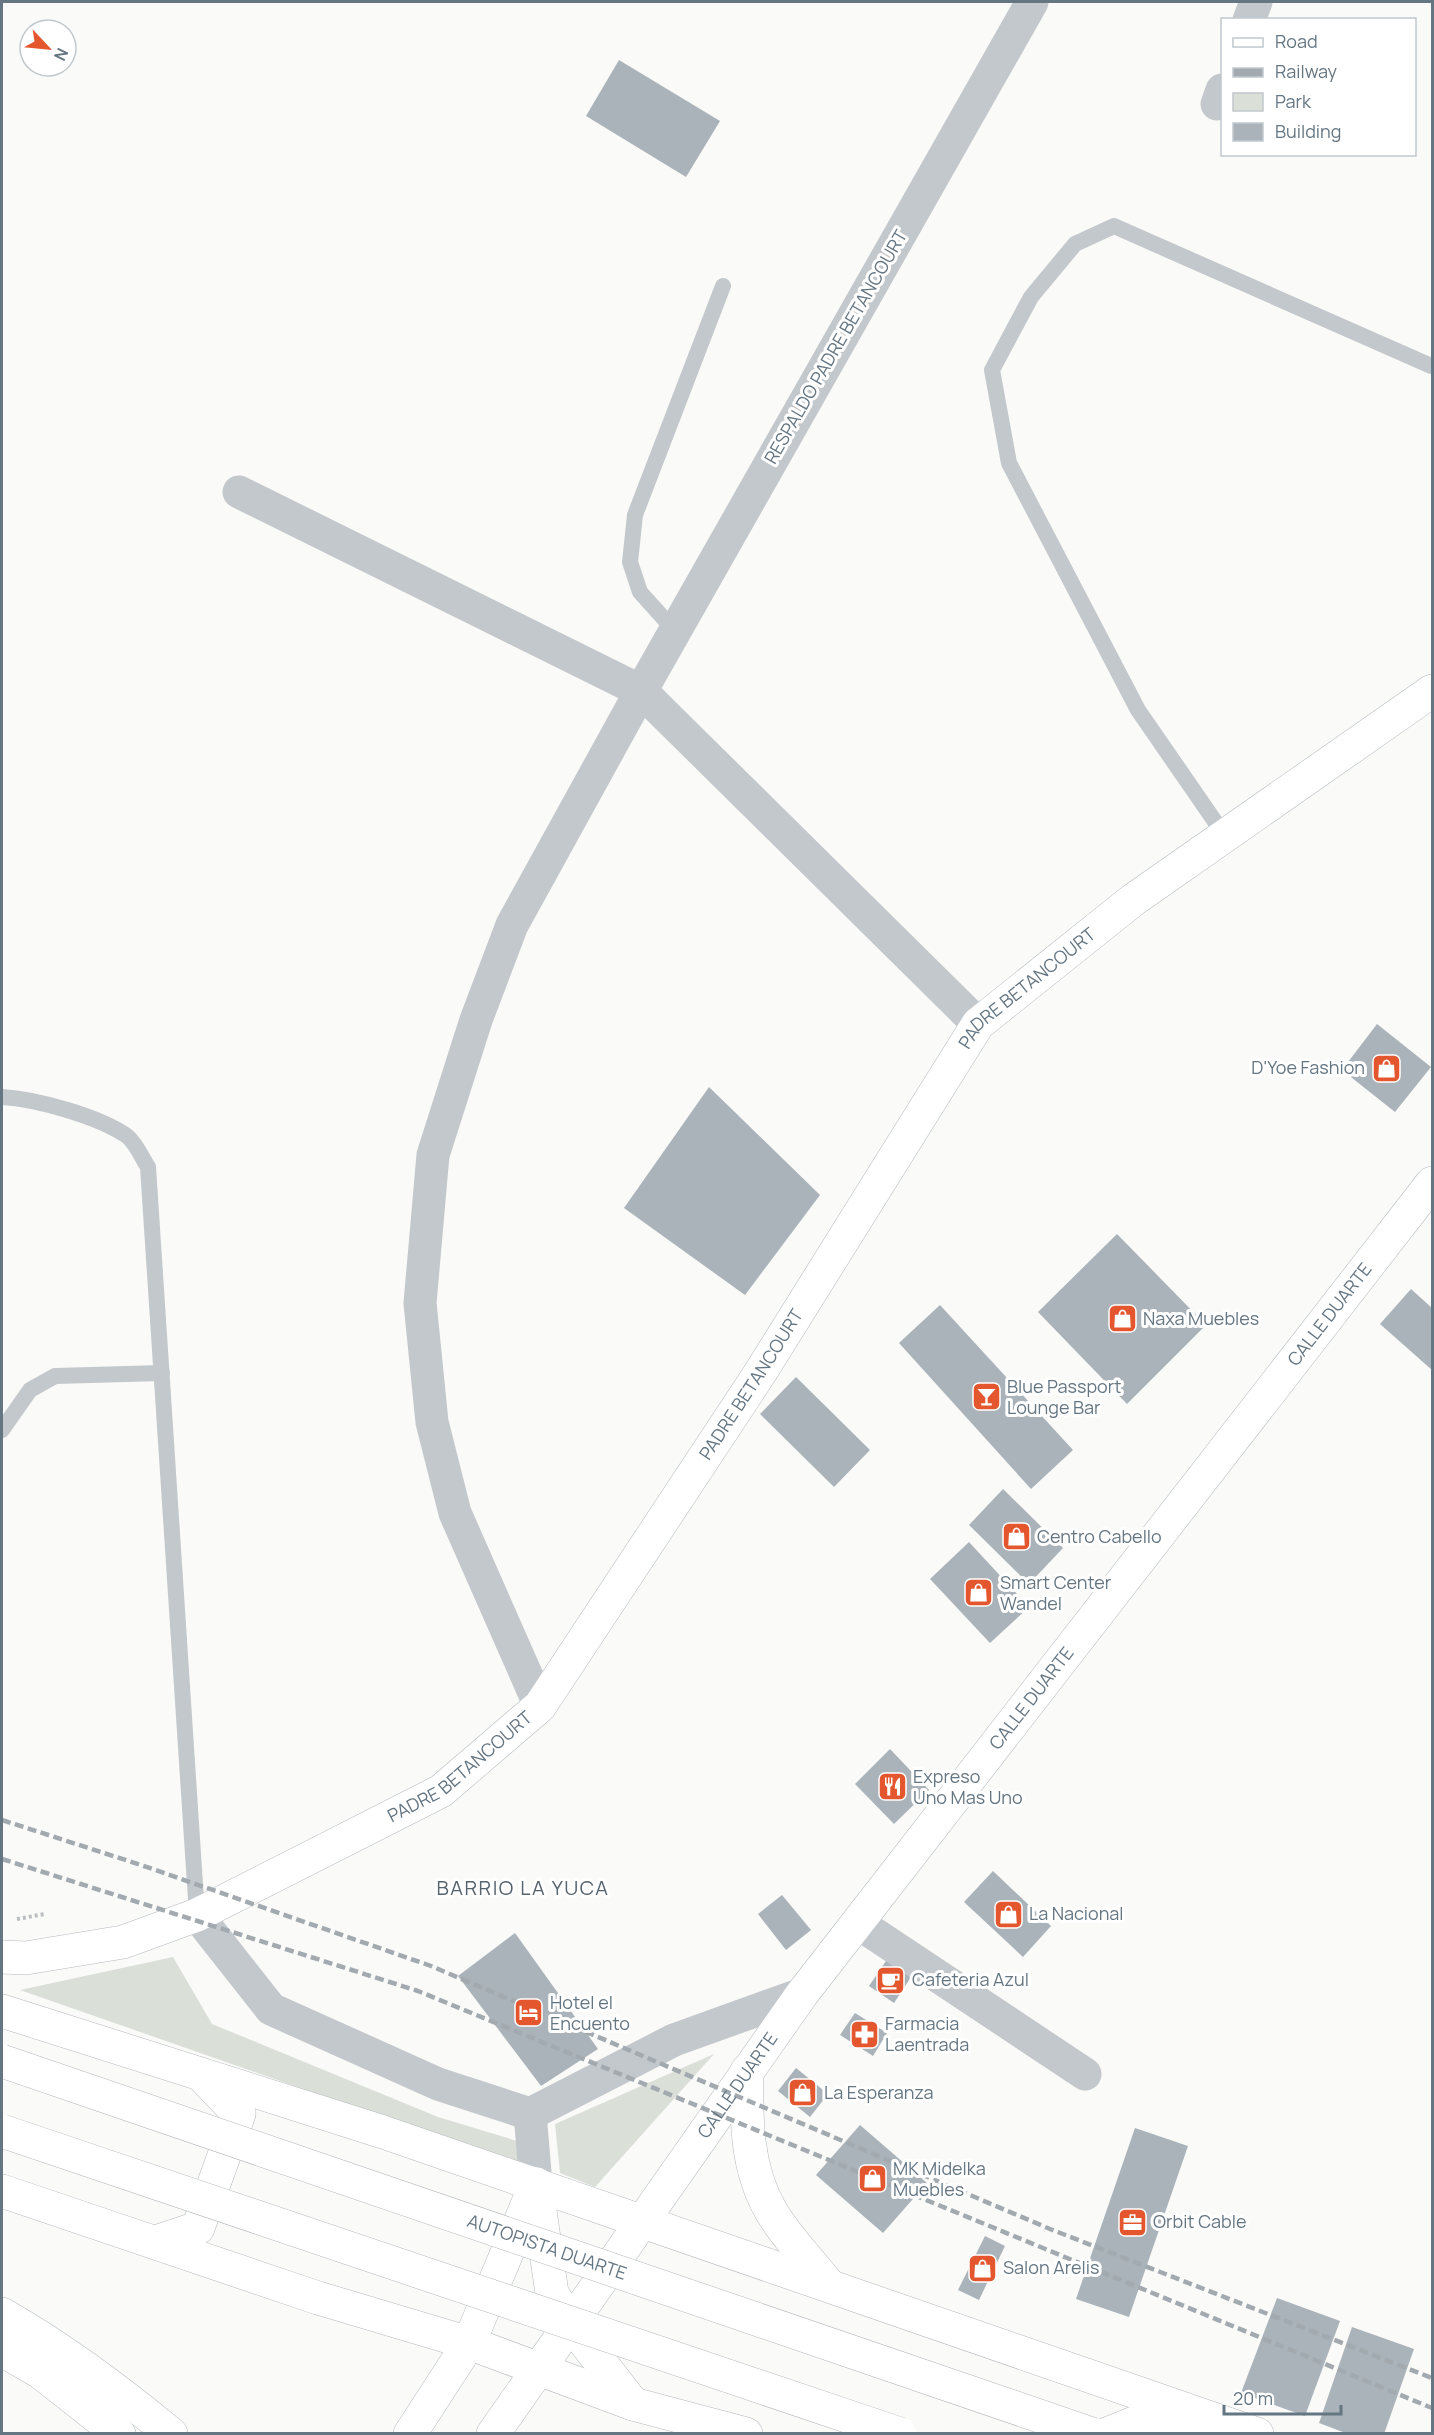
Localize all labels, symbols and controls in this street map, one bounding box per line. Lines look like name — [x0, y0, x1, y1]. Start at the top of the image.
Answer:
north arrow — [18, 18, 78, 78]
legend — [1221, 18, 1416, 156]
text: Road — [1275, 29, 1318, 53]
text: N — [49, 45, 74, 65]
text: Railway — [1275, 59, 1337, 83]
text: Park — [1275, 89, 1312, 113]
text: Building — [1275, 119, 1341, 143]
street label: RESPALDO PADRE BETANCOURT — [758, 225, 912, 468]
street label: PADRE BETANCOURT — [953, 922, 1100, 1053]
shop icon: D'Yoe Fashion — [1370, 1052, 1402, 1084]
place label: D'Yoe Fashion — [1251, 1055, 1365, 1079]
street label: CALLE DUARTE — [1281, 1258, 1377, 1370]
shop icon: Naxa Muebles — [1106, 1303, 1138, 1335]
street label: PADRE BETANCOURT — [693, 1304, 808, 1464]
place label: Naxa Muebles — [1143, 1306, 1259, 1330]
place label: Blue Passport Lounge Bar — [1007, 1374, 1121, 1419]
bar icon: Blue Passport Lounge Bar — [970, 1381, 1002, 1413]
shop icon: Centro Cabello — [1000, 1521, 1032, 1553]
place label: Centro Cabello — [1037, 1524, 1162, 1548]
place label: Smart Center Wandel — [1000, 1570, 1112, 1615]
shop icon: Smart Center Wandel — [963, 1577, 995, 1609]
street label: CALLE DUARTE — [983, 1641, 1078, 1754]
street label: PADRE BETANCOURT — [383, 1705, 537, 1827]
place label: Expreso Uno Mas Uno — [913, 1764, 1023, 1809]
restaurant icon: Expreso Uno Mas Uno — [876, 1771, 908, 1803]
district label: BARRIO LA YUCA — [437, 1874, 609, 1901]
shop icon: La Nacional — [992, 1898, 1024, 1930]
place label: La Nacional — [1029, 1901, 1124, 1925]
cafe icon: Cafeteria Azul — [875, 1964, 907, 1996]
place label: Cafeteria Azul — [912, 1967, 1029, 1991]
place label: Hotel el Encuento — [550, 1990, 630, 2035]
hotel icon: Hotel el Encuento — [513, 1997, 545, 2029]
place label: Farmacia Laentrada — [885, 2011, 969, 2056]
pharmacy icon: Farmacia Laentrada — [848, 2018, 880, 2050]
street label: CALLE DUARTE — [691, 2027, 783, 2143]
shop icon: La Esperanza — [787, 2077, 819, 2109]
place label: La Esperanza — [824, 2080, 934, 2104]
place label: MK Midelka Muebles — [893, 2156, 986, 2201]
shop icon: MK Midelka Muebles — [856, 2163, 888, 2195]
office icon: Orbit Cable — [1116, 2206, 1148, 2238]
street label: AUTOPISTA DUARTE — [464, 2208, 630, 2285]
place label: Orbit Cable — [1153, 2209, 1246, 2233]
shop icon: Salon Arelis — [966, 2252, 998, 2284]
place label: Salon Arelis — [1003, 2255, 1099, 2279]
scale bar — [1224, 2378, 1341, 2416]
text: 20 m — [1233, 2386, 1273, 2410]

